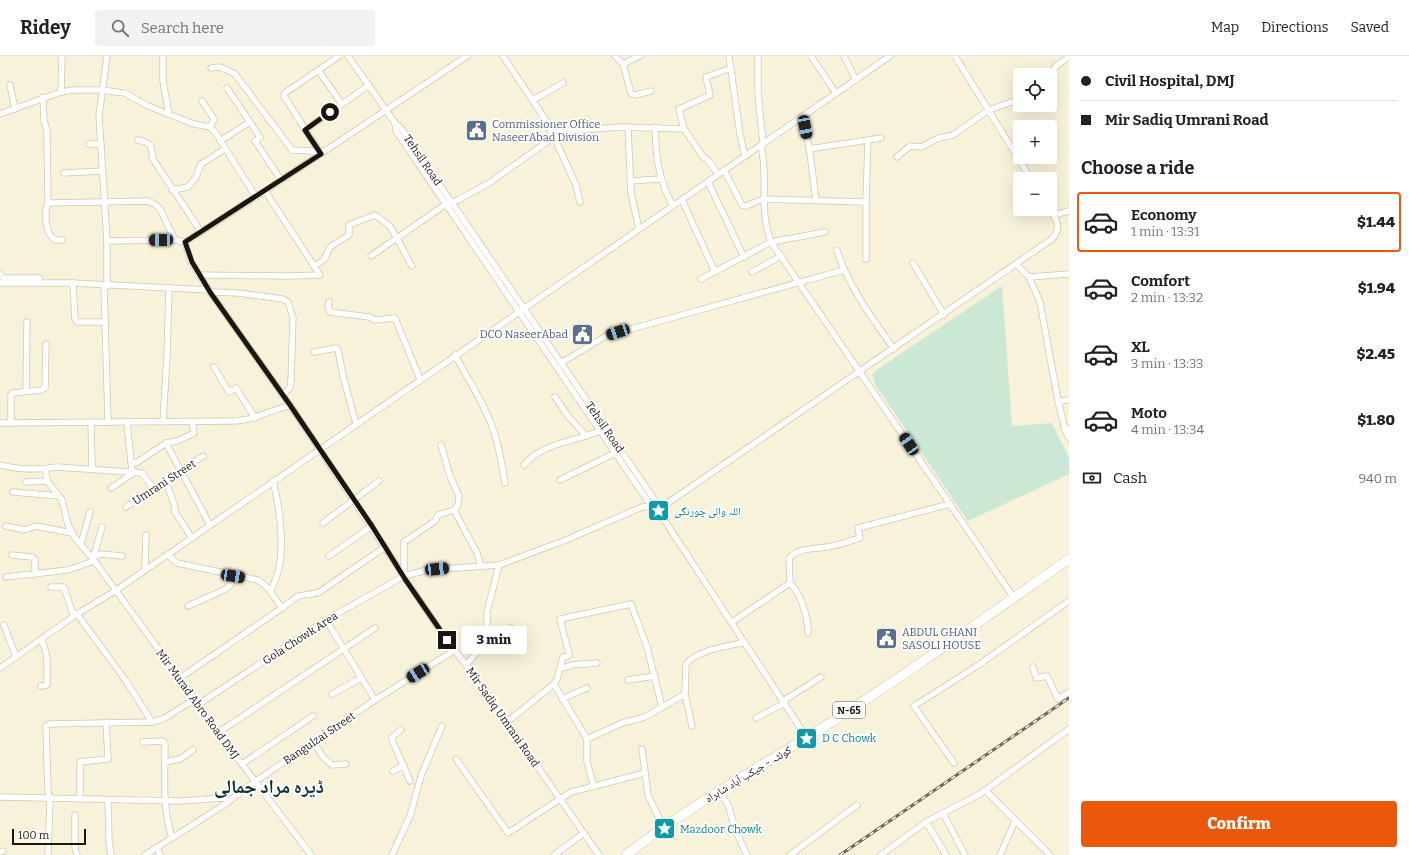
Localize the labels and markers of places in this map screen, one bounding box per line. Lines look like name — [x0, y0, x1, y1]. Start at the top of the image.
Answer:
public building icon: Commissioner Office NaseerAbad Division — [463, 117, 489, 143]
place label: Commissioner Office NaseerAbad Division — [492, 118, 600, 144]
public building icon: DCO NaseerAbad — [570, 321, 596, 347]
place label: DCO NaseerAbad — [480, 328, 568, 341]
place icon: اللہ والی چورنگی — [645, 498, 671, 524]
place label: اللہ والی چورنگی — [674, 505, 741, 518]
public building icon: ABDUL GHANI SASOLI HOUSE — [873, 625, 899, 651]
place label: ABDUL GHANI SASOLI HOUSE — [902, 626, 981, 652]
place icon: D C Chowk — [794, 725, 820, 751]
place label: D C Chowk — [822, 732, 877, 745]
place icon: Mazdoor Chowk — [652, 816, 678, 842]
place label: Mazdoor Chowk — [680, 823, 763, 836]

